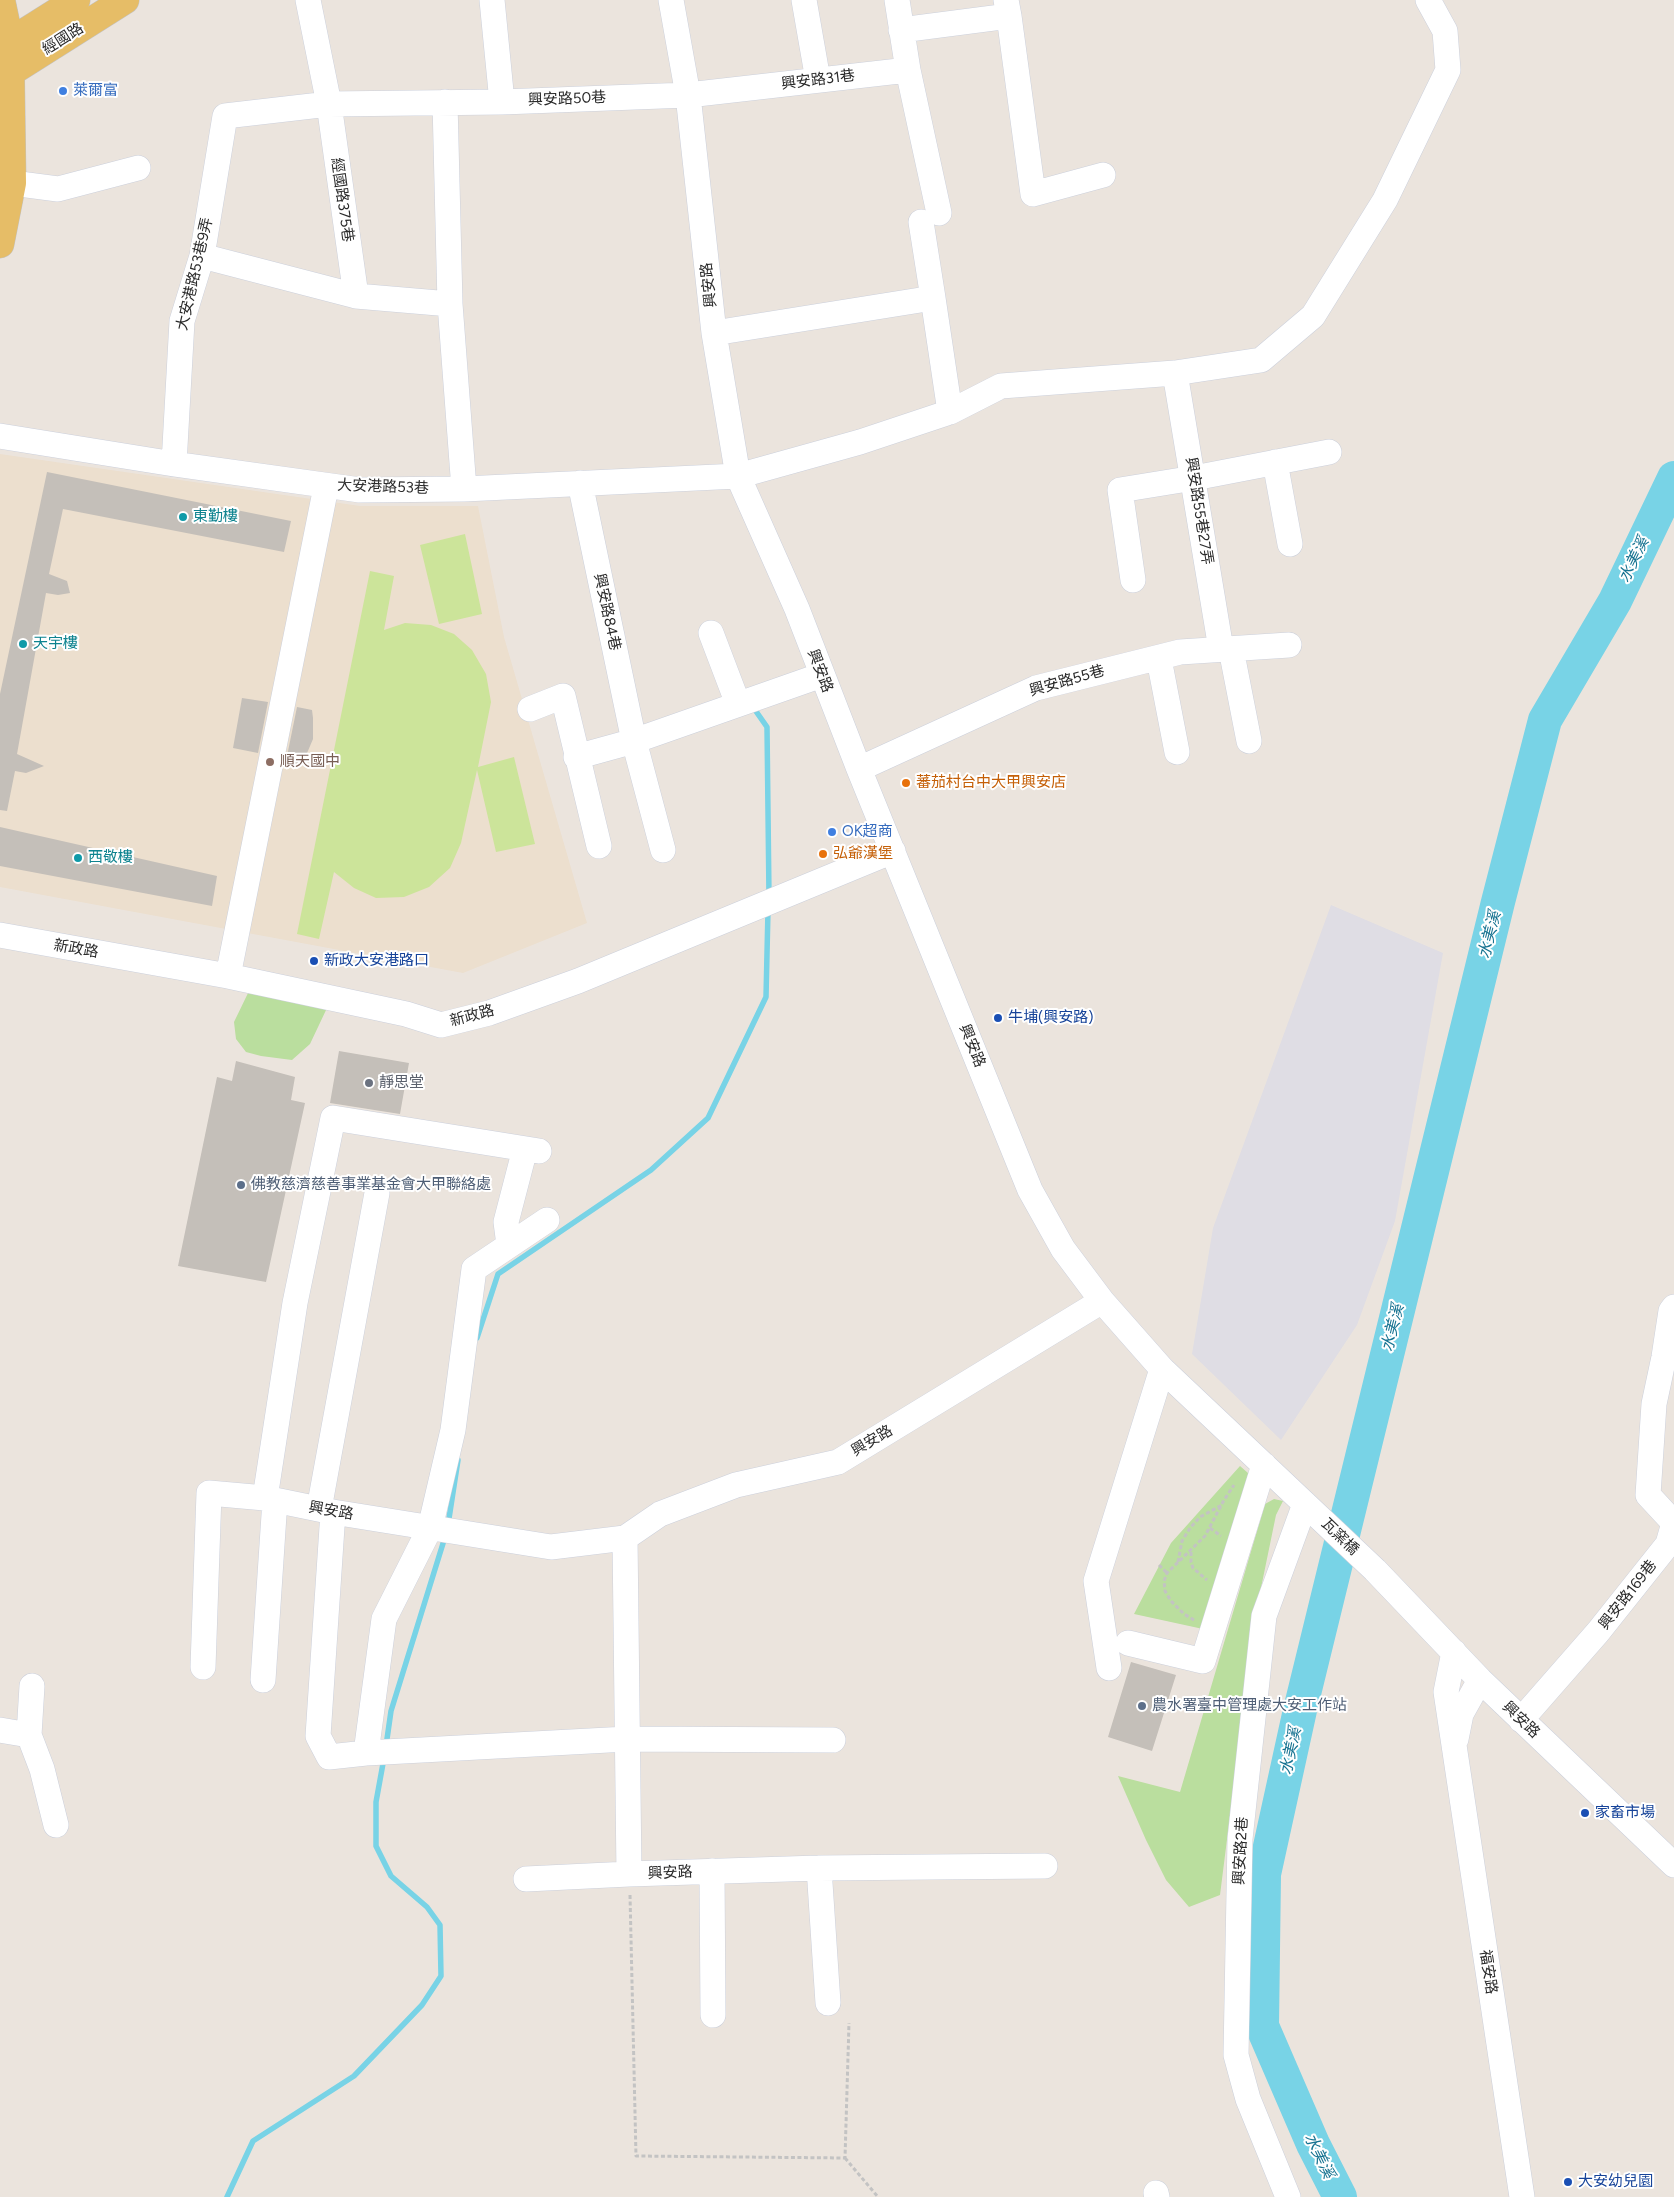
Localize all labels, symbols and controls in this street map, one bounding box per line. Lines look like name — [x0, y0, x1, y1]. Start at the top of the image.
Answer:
street label: 經國路 — [39, 19, 87, 59]
street label: 興安路31巷 — [780, 67, 856, 93]
place label: 萊爾富 — [73, 82, 118, 100]
marker: 萊爾富 — [57, 85, 69, 97]
street label: 興安路50巷 — [528, 89, 606, 109]
street label: 經國路375巷 — [327, 157, 357, 243]
street label: 大安港路53巷9弄 — [173, 216, 217, 332]
street label: 興安路 — [698, 262, 720, 308]
street label: 興安路55巷27弄 — [1182, 456, 1216, 566]
street label: 大安港路53巷 — [337, 476, 429, 498]
place label: 東勤樓 — [193, 508, 238, 526]
marker: 東勤樓 — [177, 511, 189, 523]
water label: 水美溪 — [1615, 534, 1653, 586]
street label: 興安路84巷 — [590, 572, 624, 652]
place label: 天宇樓 — [33, 635, 78, 653]
marker: 天宇樓 — [17, 638, 29, 650]
street label: 興安路 — [804, 647, 836, 695]
street label: 興安路55巷 — [1027, 662, 1107, 700]
place label: 順天國中 — [280, 753, 340, 771]
marker: 順天國中 — [264, 756, 276, 768]
place label: 蕃茄村台中大甲興安店 — [916, 774, 1066, 792]
marker: 蕃茄村台中大甲興安店 — [900, 777, 912, 789]
place label: OK超商 — [842, 823, 893, 841]
marker: OK超商 — [826, 826, 838, 838]
place label: 弘爺漢堡 — [833, 845, 893, 863]
marker: 弘爺漢堡 — [817, 848, 829, 860]
place label: 西敬樓 — [88, 849, 133, 867]
marker: 西敬樓 — [72, 852, 84, 864]
water label: 水美溪 — [1475, 909, 1505, 961]
street label: 新政路 — [52, 936, 100, 962]
place label: 新政大安港路口 — [324, 952, 429, 970]
marker: 新政大安港路口 — [308, 955, 320, 967]
street label: 新政路 — [448, 1001, 496, 1031]
place label: 牛埔(興安路) — [1008, 1009, 1094, 1027]
marker: 牛埔(興安路) — [992, 1012, 1004, 1024]
street label: 興安路 — [955, 1022, 989, 1070]
place label: 靜思堂 — [379, 1074, 424, 1092]
marker: 靜思堂 — [363, 1077, 375, 1089]
place label: 佛教慈濟慈善事業基金會大甲聯絡處 — [251, 1176, 491, 1194]
marker: 佛教慈濟慈善事業基金會大甲聯絡處 — [235, 1179, 247, 1191]
water label: 水美溪 — [1378, 1302, 1408, 1354]
street label: 興安路 — [848, 1422, 896, 1460]
street label: 興安路 — [307, 1498, 355, 1524]
street label: 瓦窯橋 — [1318, 1515, 1362, 1559]
street label: 興安路169巷 — [1595, 1557, 1661, 1633]
place label: 農水署臺中管理處大安工作站 — [1152, 1697, 1347, 1715]
street label: 興安路 — [1499, 1698, 1543, 1742]
marker: 農水署臺中管理處大安工作站 — [1136, 1700, 1148, 1712]
water label: 水美溪 — [1277, 1726, 1305, 1776]
place label: 家畜市場 — [1595, 1804, 1655, 1822]
marker: 家畜市場 — [1579, 1807, 1591, 1819]
street label: 興安路2巷 — [1230, 1816, 1252, 1886]
street label: 興安路 — [647, 1863, 693, 1883]
street label: 福安路 — [1476, 1948, 1500, 1996]
water label: 水美溪 — [1300, 2130, 1338, 2182]
place label: 大安幼兒園 — [1578, 2173, 1653, 2191]
marker: 大安幼兒園 — [1562, 2176, 1574, 2188]

